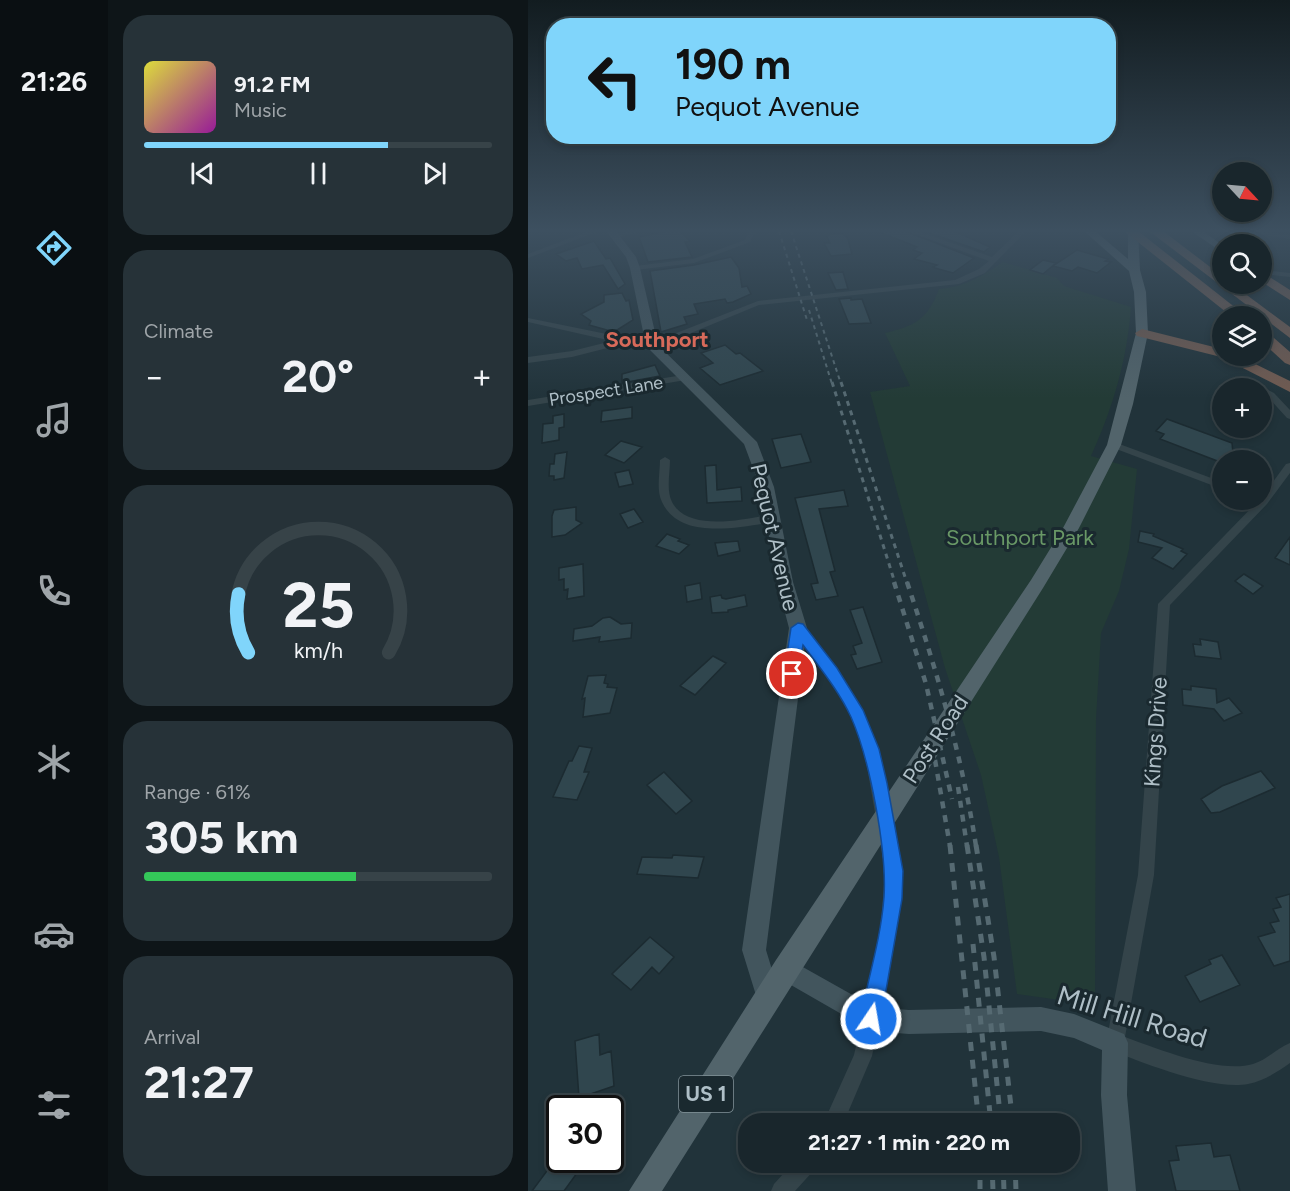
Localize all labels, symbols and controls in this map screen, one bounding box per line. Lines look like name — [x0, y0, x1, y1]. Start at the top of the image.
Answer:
text: 190 m — [675, 39, 791, 90]
icon: left — [576, 42, 654, 120]
text: 21:26 — [21, 65, 87, 98]
text: 91.2 FM — [234, 71, 311, 98]
text: Pequot Avenue — [675, 90, 860, 123]
text: Music — [234, 98, 287, 122]
icon: previous — [186, 157, 219, 190]
icon: pause — [302, 157, 335, 190]
icon: next — [418, 157, 451, 190]
north arrow — [1212, 162, 1272, 222]
map controls — [1212, 162, 1272, 510]
icon: directions — [33, 227, 75, 269]
button: search — [1212, 234, 1272, 294]
button: layers — [1212, 306, 1272, 366]
text: Climate — [144, 319, 213, 343]
district label: Southport — [605, 326, 709, 353]
text: 20° — [282, 349, 354, 403]
text: − — [144, 357, 165, 396]
text: + — [471, 357, 492, 396]
street label: Prospect Lane — [547, 371, 665, 411]
button: + — [1212, 378, 1272, 438]
icon: music — [33, 399, 75, 441]
button: − — [1212, 450, 1272, 510]
street label: Pequot Avenue — [744, 461, 805, 613]
park label: Southport Park — [946, 524, 1094, 551]
text: 25 — [282, 568, 354, 643]
icon: phone — [33, 570, 75, 612]
text: km/h — [294, 638, 342, 663]
pin — [766, 648, 817, 699]
icon: arrive — [775, 657, 808, 690]
street label: Kings Drive — [1138, 676, 1173, 788]
street label: Post Road — [897, 690, 974, 789]
icon: climate — [33, 741, 75, 783]
text: Range · 61% — [144, 780, 251, 804]
text: 305 km — [144, 810, 299, 864]
icon: car — [33, 913, 75, 955]
street label: Mill Hill Road — [1053, 978, 1211, 1055]
position arrow — [839, 987, 903, 1051]
text: Arrival — [144, 1025, 200, 1049]
text: 21:27 — [144, 1055, 254, 1109]
road number: US 1 — [679, 1076, 733, 1112]
icon: filters — [33, 1084, 75, 1126]
speed limit sign: 30 — [546, 1095, 624, 1173]
text: 21:27 · 1 min · 220 m — [808, 1129, 1010, 1156]

